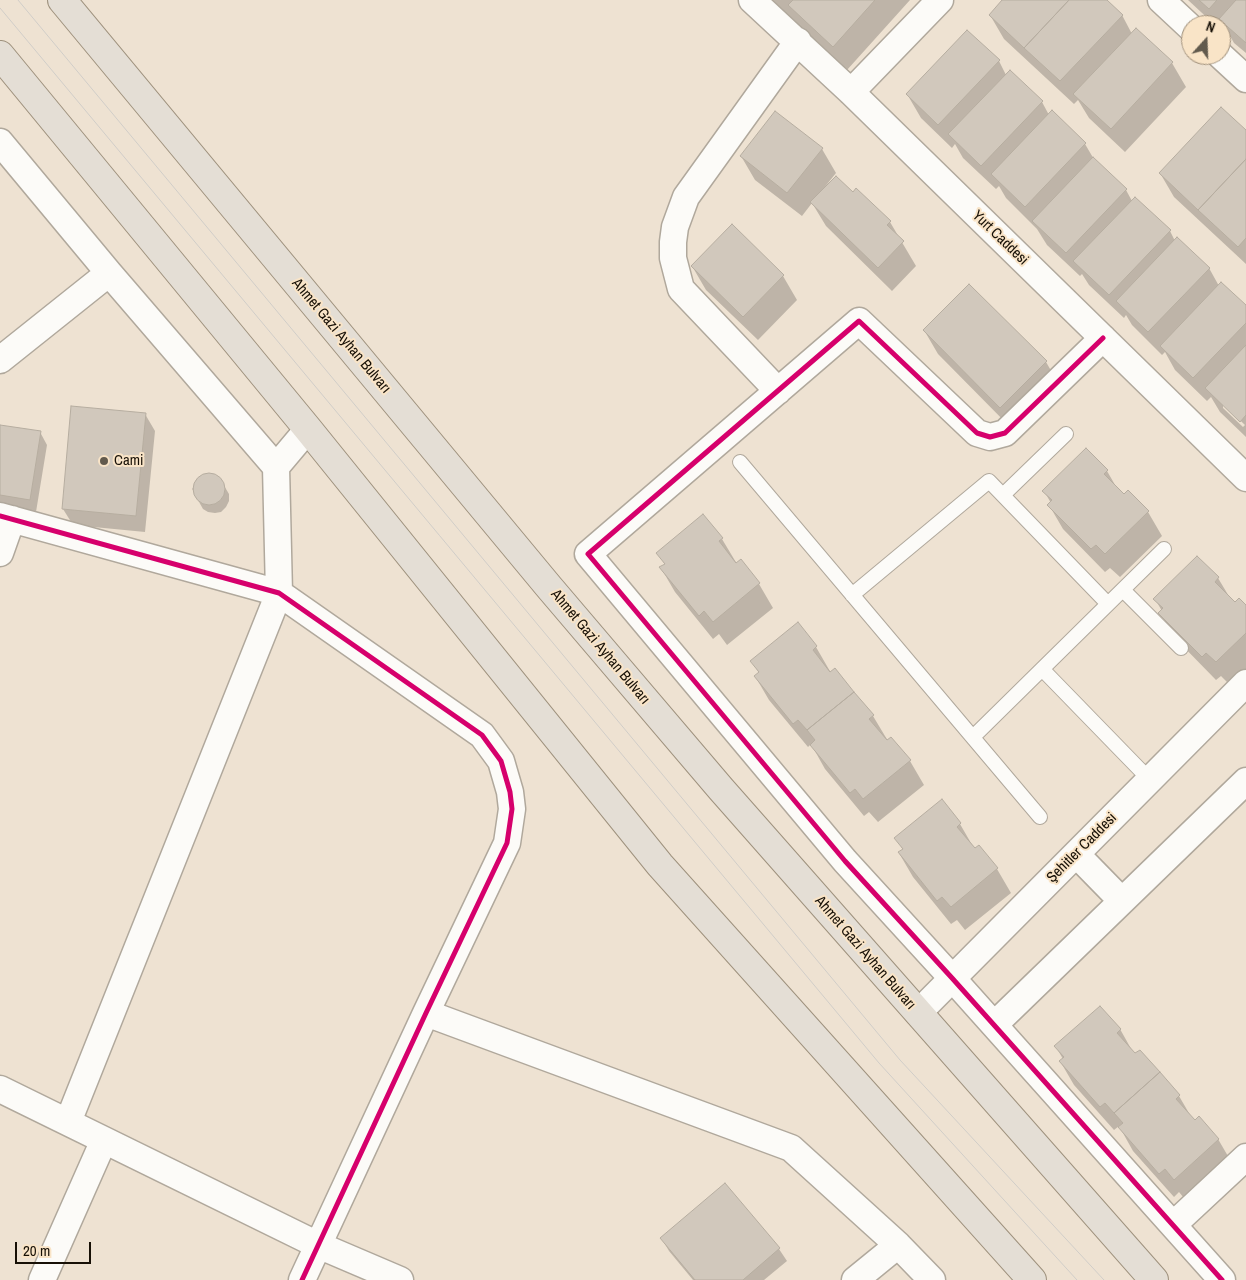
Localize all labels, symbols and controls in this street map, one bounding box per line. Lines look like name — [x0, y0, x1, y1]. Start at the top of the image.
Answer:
north arrow — [1181, 15, 1231, 65]
text: N — [1204, 17, 1218, 37]
street label: Yurt Caddesi — [968, 207, 1032, 269]
street label: Ahmet Gazi Ayhan Bulvarı — [288, 275, 394, 397]
place label: Cami — [114, 452, 143, 470]
marker: Cami — [98, 455, 110, 467]
street label: Ahmet Gazi Ayhan Bulvarı — [547, 586, 653, 708]
street label: Şehitler Caddesi — [1043, 809, 1121, 887]
street label: Ahmet Gazi Ayhan Bulvarı — [811, 892, 919, 1014]
scale bar — [18, 1232, 94, 1264]
text: 20 m — [23, 1240, 50, 1261]

